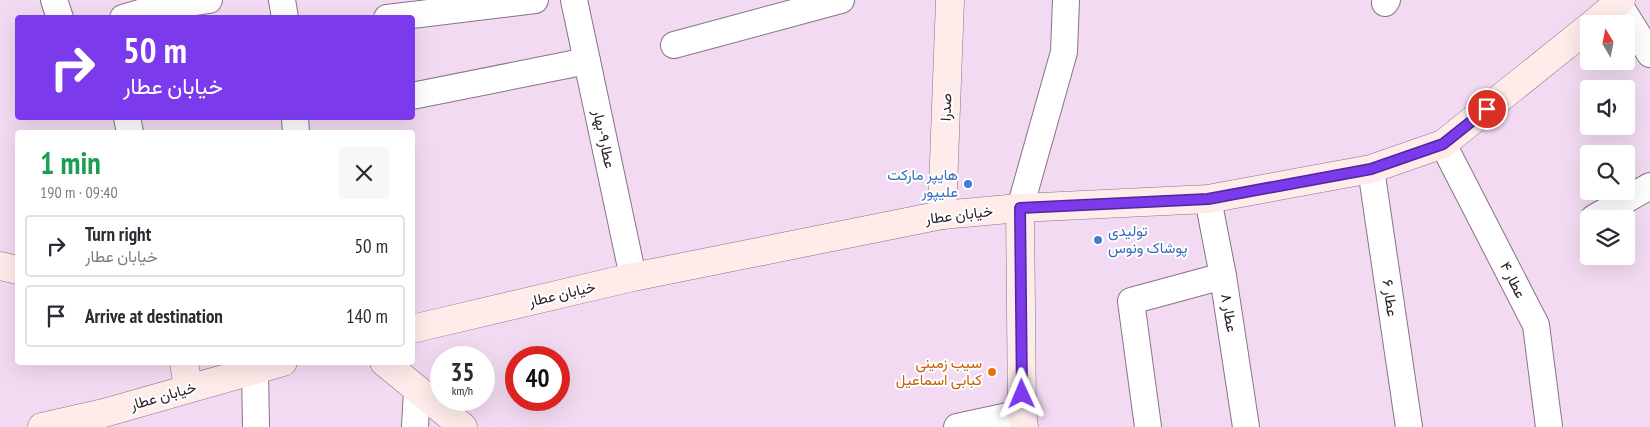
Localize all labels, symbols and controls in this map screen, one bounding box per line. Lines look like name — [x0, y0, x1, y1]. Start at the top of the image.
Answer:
north arrow — [1580, 15, 1635, 70]
map controls — [1580, 15, 1635, 265]
text: 50 m — [123, 27, 187, 73]
icon: right — [40, 35, 105, 100]
text: خیابان عطار — [123, 72, 223, 100]
button: sound — [1580, 80, 1635, 135]
pin — [1466, 88, 1508, 130]
street label: صدرا — [936, 93, 955, 121]
icon: arrive — [1473, 95, 1501, 123]
street label: عطار۹-بهار — [589, 107, 620, 170]
text: 1 min — [40, 143, 101, 182]
button: search — [1580, 145, 1635, 200]
button: close — [338, 147, 390, 199]
place label: هایپر مارکت علیپور — [887, 165, 958, 202]
marker: هایپر مارکت علیپور — [962, 178, 974, 190]
text: 190 m · 09:40 — [40, 182, 118, 202]
street label: خیابان عطار — [923, 201, 994, 228]
button: layers — [1580, 210, 1635, 265]
place label: تولیدی پوشاک ونوس — [1108, 221, 1188, 258]
text: Turn right — [85, 222, 151, 246]
icon: right — [42, 232, 70, 260]
text: 50 m — [355, 234, 388, 258]
marker: تولیدی پوشاک ونوس — [1092, 234, 1104, 246]
text: خیابان عطار — [85, 246, 158, 266]
street label: عطار ۴ — [1496, 258, 1531, 302]
street label: خیابان عطار — [526, 277, 597, 311]
street label: عطار ۶ — [1378, 278, 1403, 318]
street label: عطار ۸ — [1217, 292, 1242, 334]
icon: arrive — [42, 302, 70, 330]
text: Arrive at destination — [85, 304, 223, 328]
text: 140 m — [346, 304, 388, 328]
speed limit sign: 40 — [505, 346, 570, 411]
place label: سیب زمینی کبابی اسماعیل — [896, 353, 982, 390]
text: 35 — [451, 356, 474, 388]
marker: سیب زمینی کبابی اسماعیل — [986, 366, 998, 378]
position arrow — [995, 367, 1047, 419]
street label: خیابان عطار — [127, 377, 198, 414]
text: km/h — [452, 383, 473, 398]

